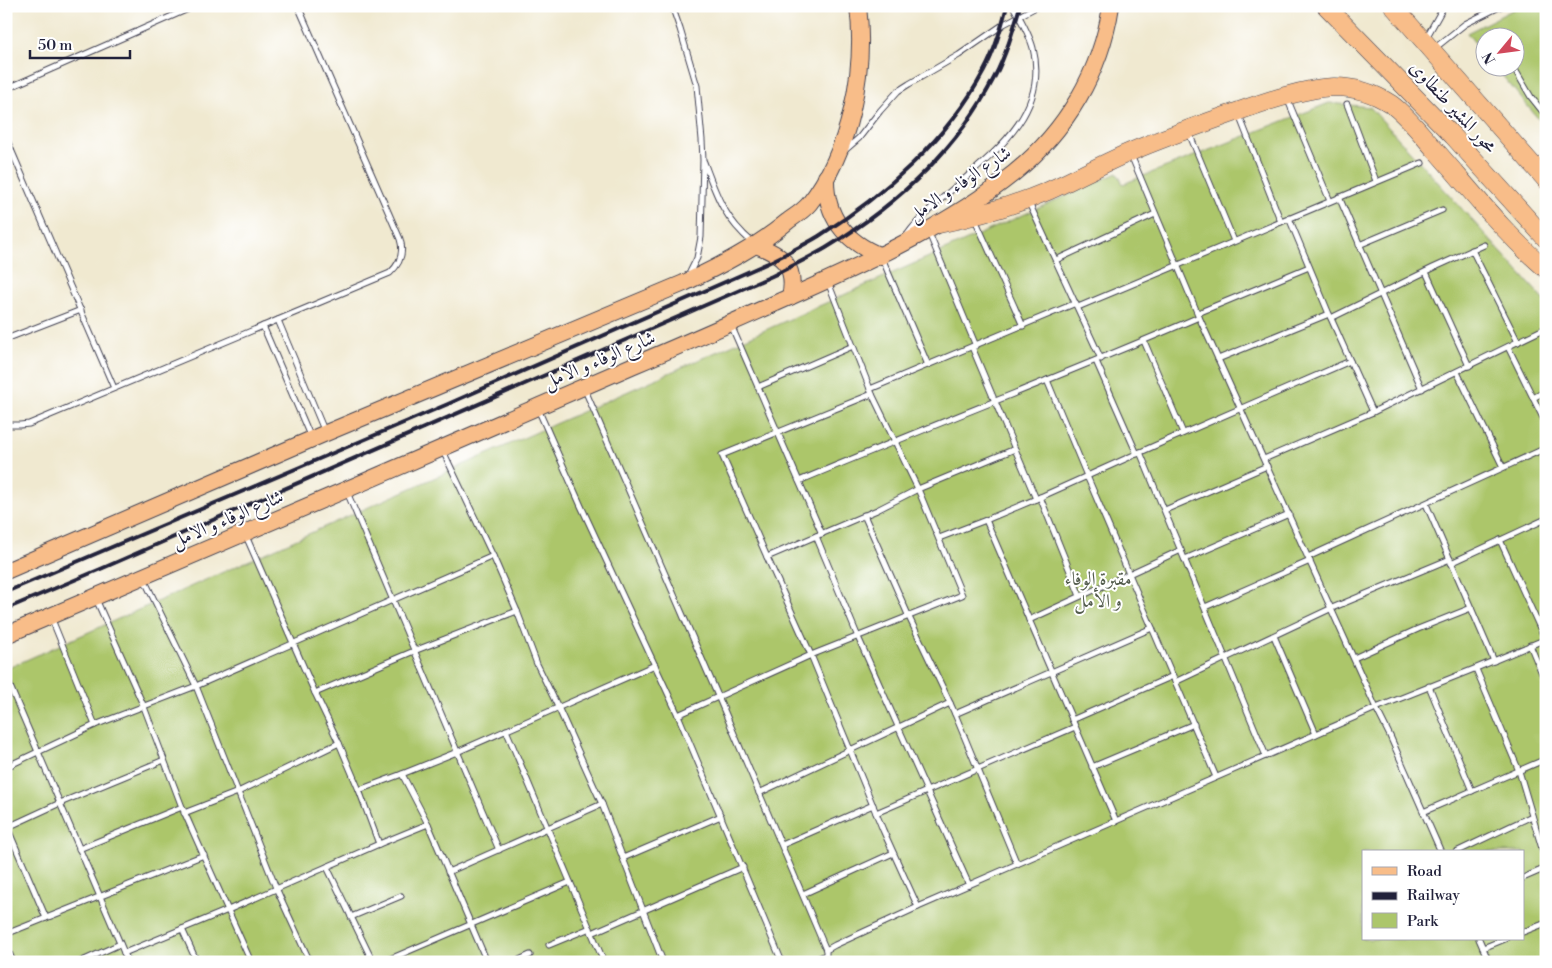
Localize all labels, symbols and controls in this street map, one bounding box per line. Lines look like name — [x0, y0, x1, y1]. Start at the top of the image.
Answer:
scale bar — [30, 28, 130, 60]
north arrow — [1474, 28, 1524, 78]
text: 50 m — [38, 36, 72, 55]
text: N — [1479, 49, 1500, 67]
street label: محور المشير طنطاوى — [1404, 55, 1503, 158]
street label: شارع الوفاء و الامل — [903, 140, 1017, 230]
street label: شارع الوفاء و الامل — [540, 326, 660, 397]
street label: شارع الوفاء و الامل — [168, 485, 288, 556]
park label: مقبرة الوفاء و الأمل — [1064, 567, 1132, 614]
legend — [1362, 850, 1524, 940]
text: Road — [1407, 862, 1442, 881]
text: Railway — [1407, 886, 1461, 905]
text: Park — [1407, 912, 1439, 931]

